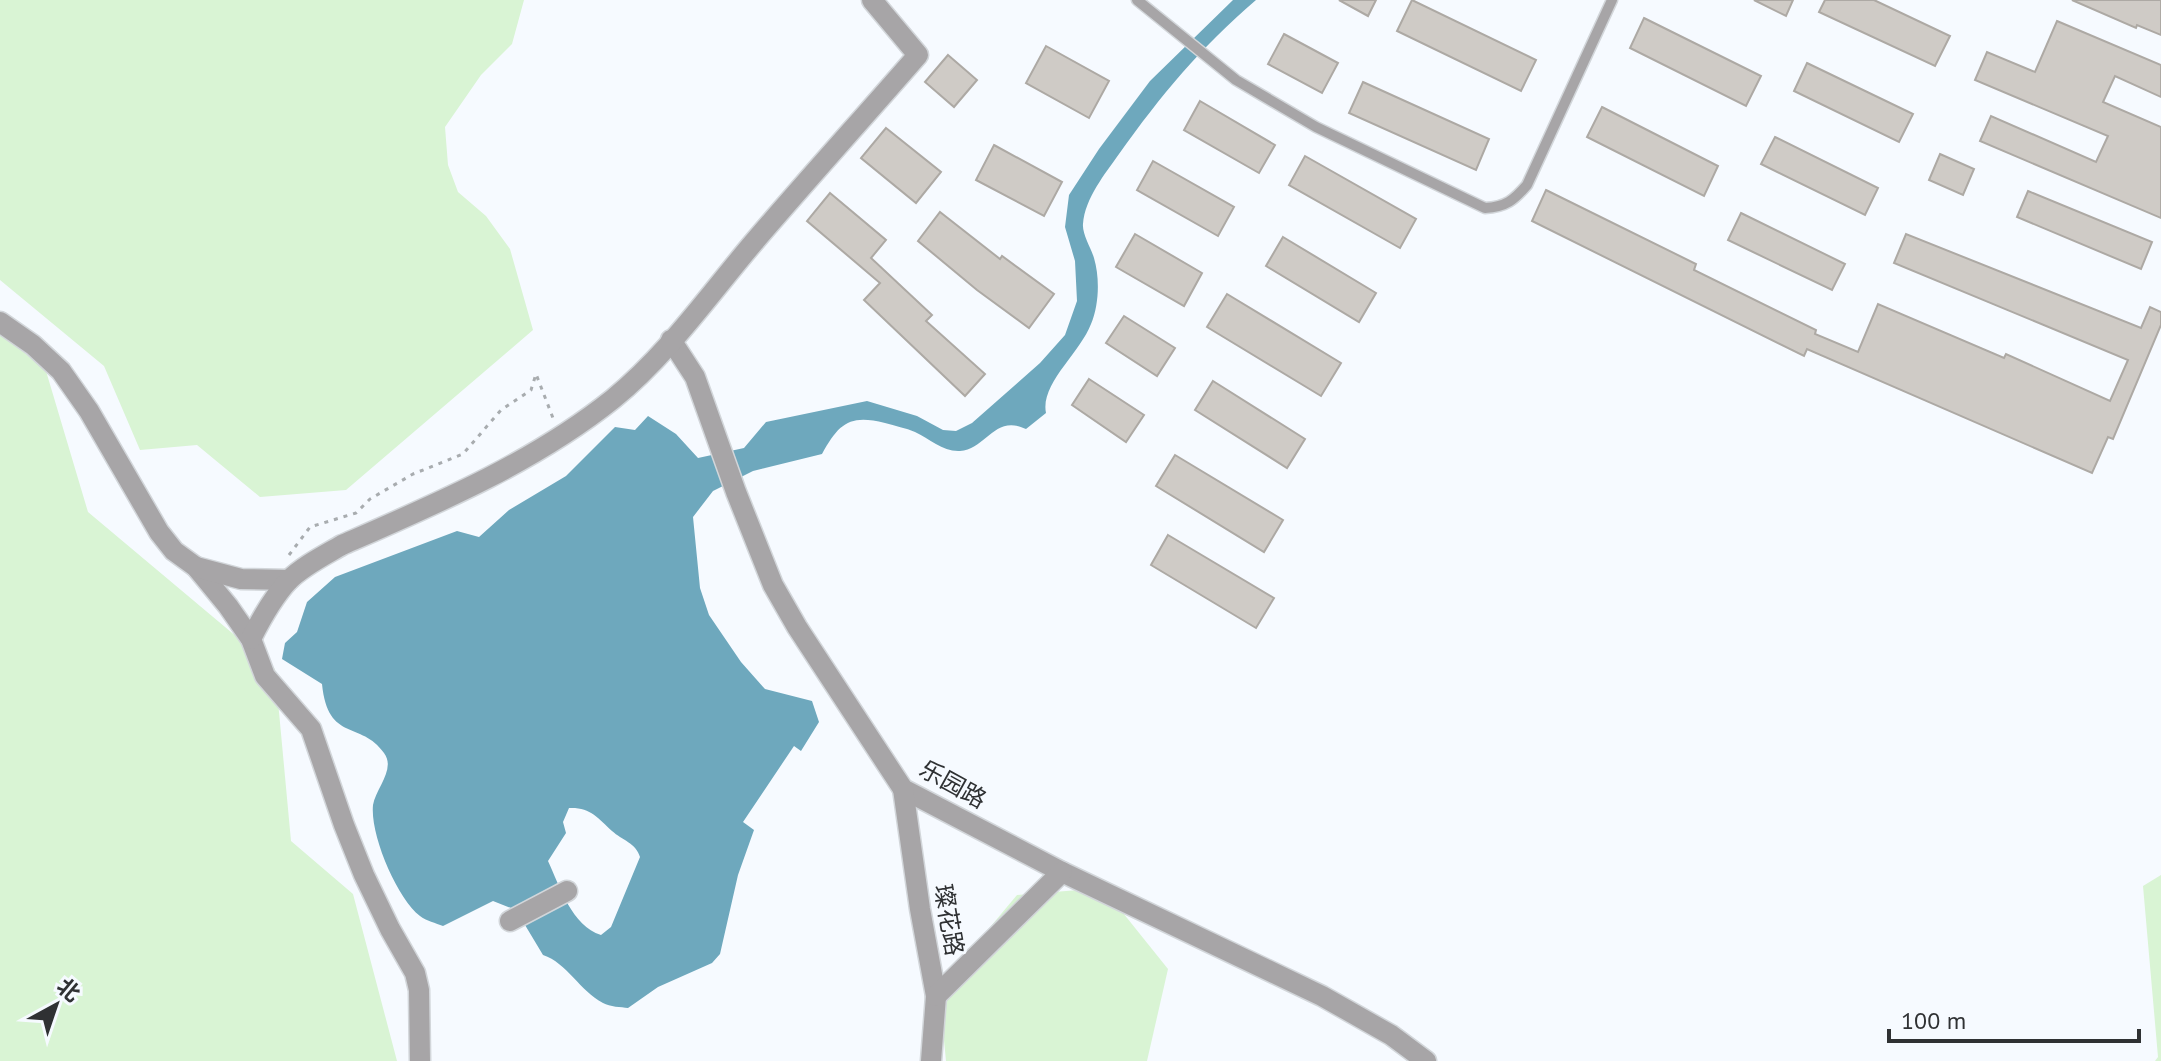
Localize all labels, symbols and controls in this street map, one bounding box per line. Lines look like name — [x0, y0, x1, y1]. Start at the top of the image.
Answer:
street label: 乐园路 — [914, 753, 992, 815]
street label: 璨花路 — [927, 882, 971, 958]
north arrow — [16, 965, 96, 1045]
text: 北 — [51, 972, 86, 1007]
scale bar — [1889, 993, 2139, 1043]
text: 100 m — [1901, 1005, 1966, 1036]

